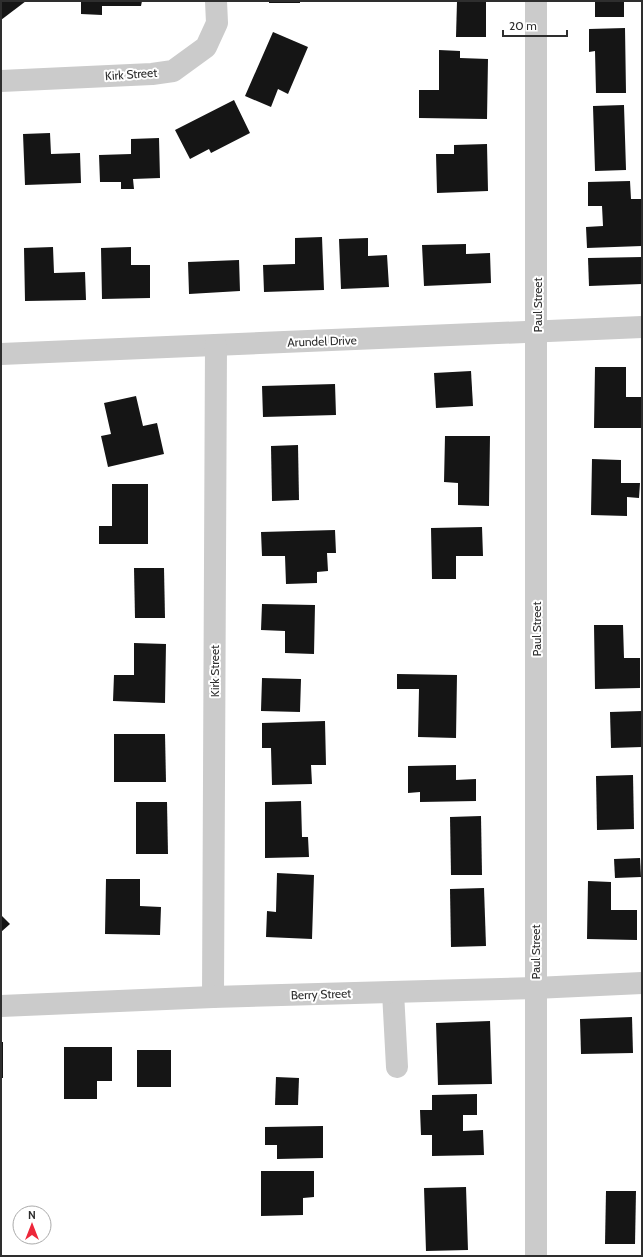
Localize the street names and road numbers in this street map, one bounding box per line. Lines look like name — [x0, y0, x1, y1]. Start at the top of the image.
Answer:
street label: Kirk Street — [104, 65, 158, 83]
street label: Paul Street — [530, 277, 545, 333]
street label: Arundel Drive — [287, 332, 357, 350]
street label: Paul Street — [529, 601, 544, 657]
street label: Kirk Street — [207, 645, 222, 697]
street label: Paul Street — [528, 924, 543, 980]
street label: Berry Street — [291, 985, 351, 1003]

